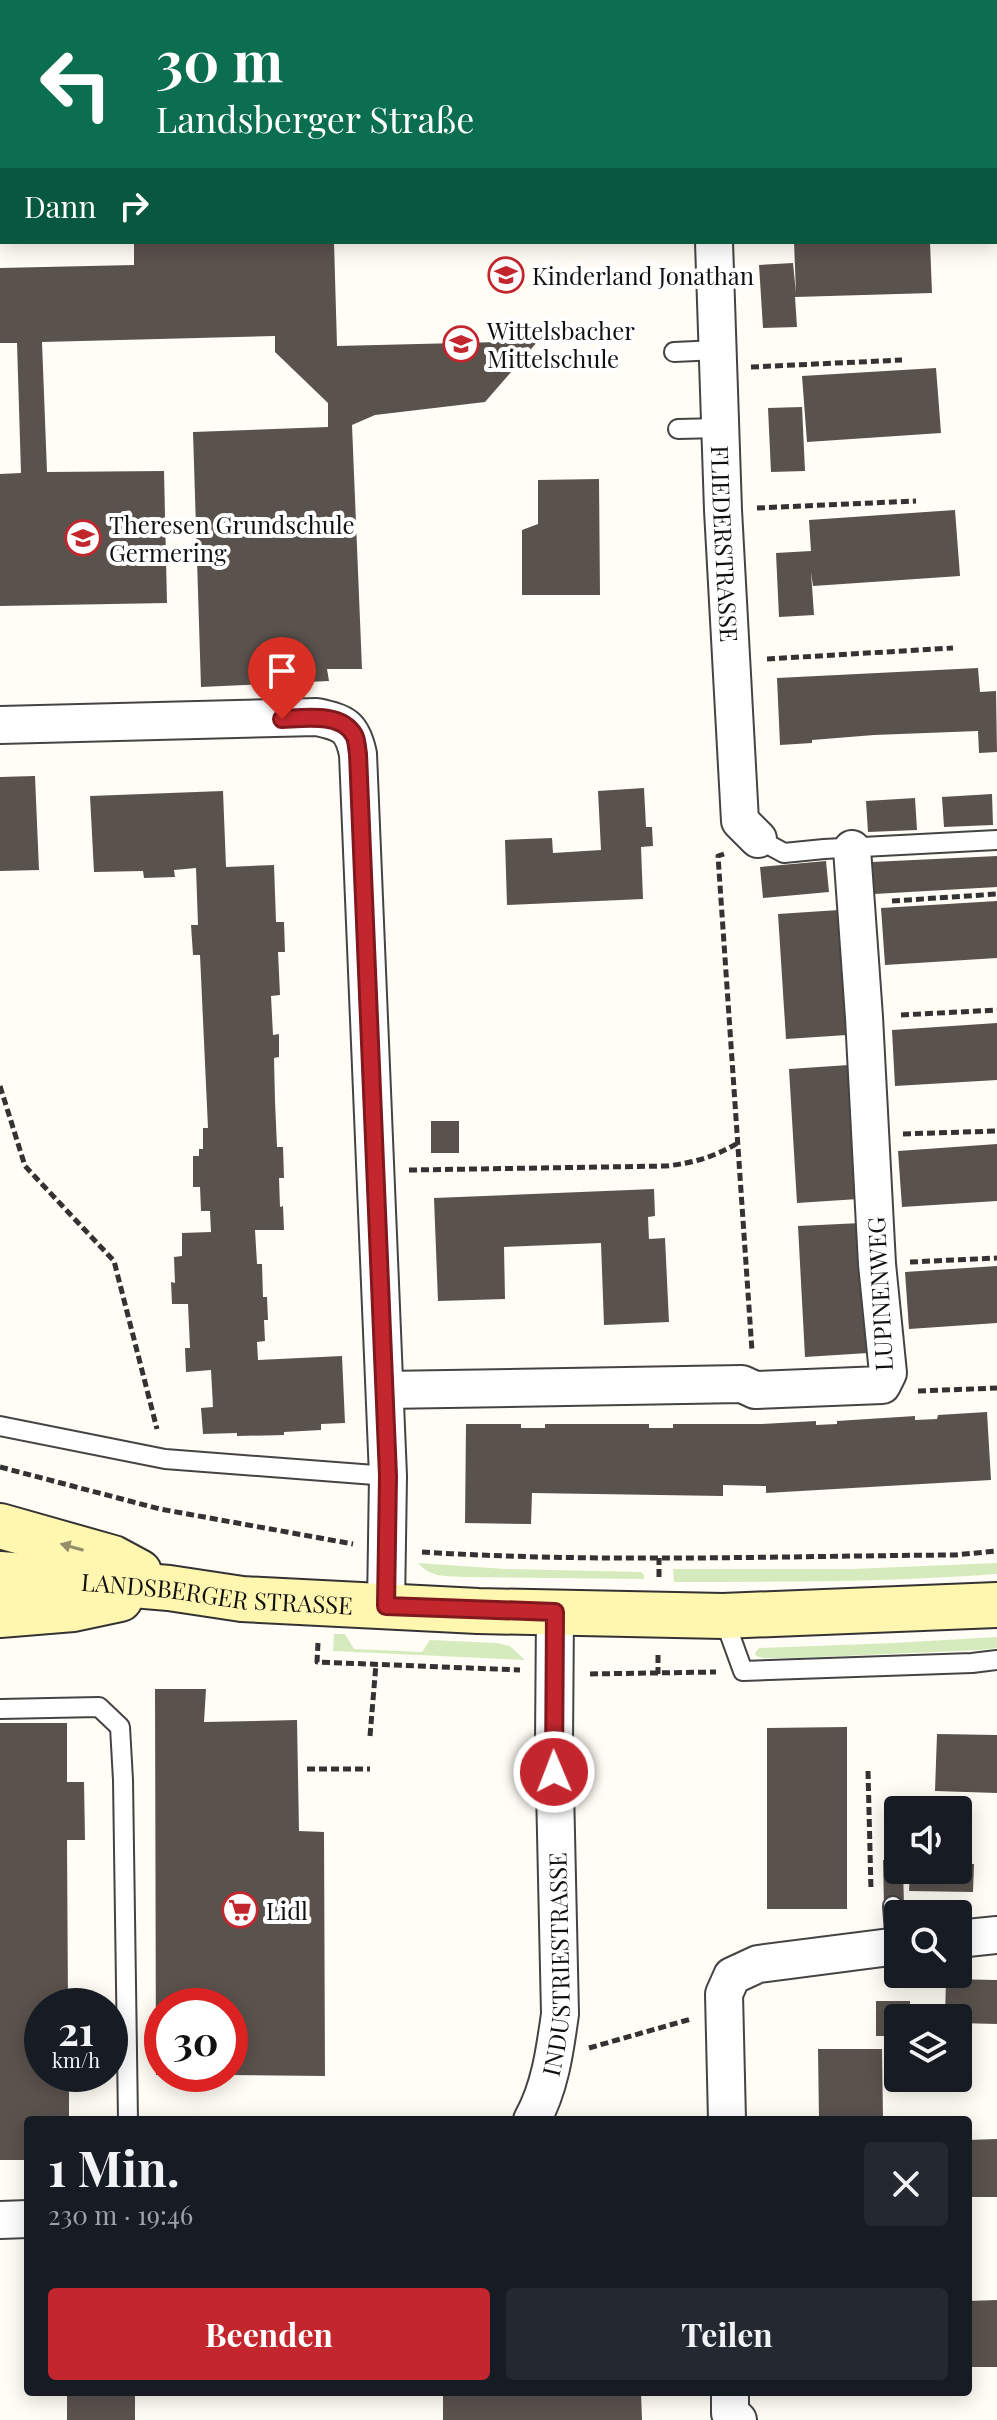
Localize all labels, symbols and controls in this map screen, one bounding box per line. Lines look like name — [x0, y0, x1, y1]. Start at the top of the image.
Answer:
text: 30 m — [156, 22, 283, 97]
icon: left — [24, 32, 128, 136]
text: Landsberger Straße — [156, 94, 475, 142]
icon: right — [112, 184, 156, 228]
text: Dann — [24, 186, 96, 226]
school or university icon: Kinderland Jonathan — [487, 256, 525, 294]
place label: Kinderland Jonathan — [532, 259, 754, 291]
place label: Wittelsbacher Mittelschule — [486, 314, 635, 374]
school or university icon: Wittelsbacher Mittelschule — [442, 325, 480, 363]
street label: FLIEDERSTRASSE — [705, 445, 746, 643]
place label: Theresen Grundschule Germering — [109, 508, 355, 568]
school or university icon: Theresen Grundschule Germering — [64, 519, 102, 557]
pin — [248, 637, 316, 719]
icon: arrive — [260, 649, 304, 693]
street label: LUPINENWEG — [859, 1216, 899, 1372]
one-way arrow — [60, 1540, 84, 1553]
street label: LANDSBERGER STRASSE — [80, 1565, 354, 1621]
position arrow — [512, 1730, 596, 1814]
map controls — [884, 1796, 972, 2092]
button: sound — [884, 1796, 972, 1884]
street label: INDUSTRIESTRASSE — [534, 1852, 576, 2079]
supermarket icon: Lidl — [221, 1891, 259, 1929]
place label: Lidl — [266, 1894, 308, 1926]
button: search — [884, 1900, 972, 1988]
speed limit sign: 30 — [144, 1988, 248, 2092]
text: 21 — [58, 2003, 94, 2056]
button: layers — [884, 2004, 972, 2092]
text: km/h — [52, 2046, 100, 2073]
text: 1 Min. — [48, 2135, 180, 2199]
button: close — [864, 2142, 948, 2226]
text: 230 m · 19:46 — [48, 2197, 193, 2232]
button: Beenden — [48, 2288, 490, 2380]
button: Teilen — [506, 2288, 948, 2380]

